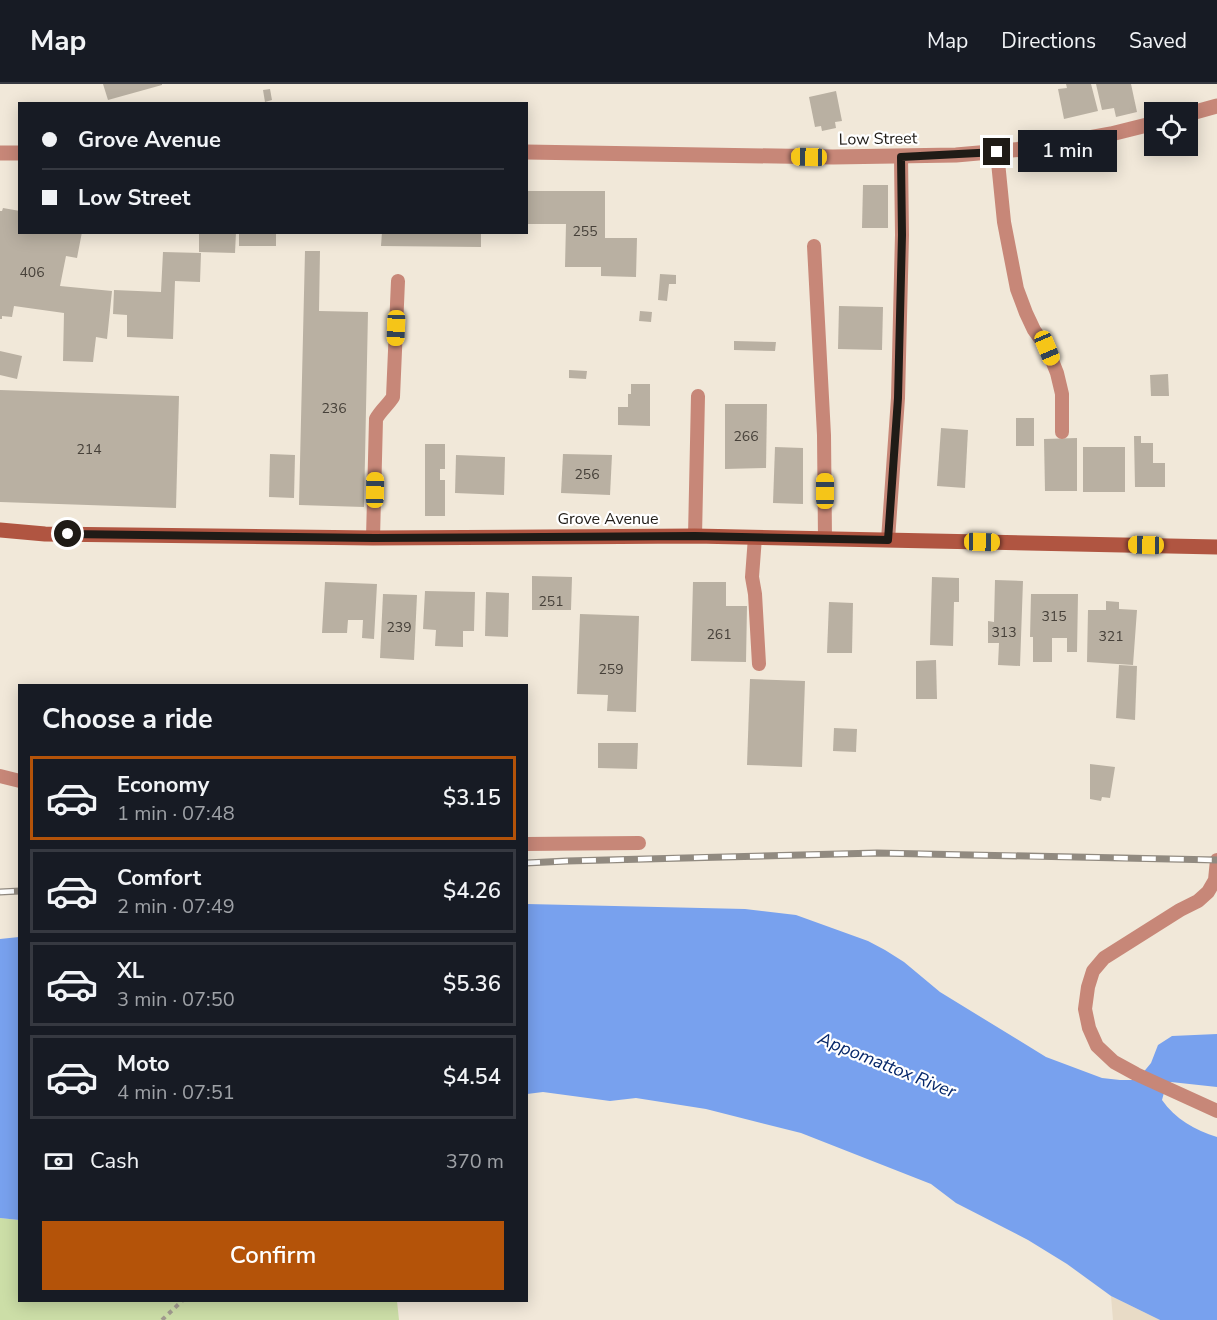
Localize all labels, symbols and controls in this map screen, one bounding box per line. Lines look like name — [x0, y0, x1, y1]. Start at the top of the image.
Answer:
text: Map — [30, 22, 86, 60]
text: Map — [927, 27, 968, 55]
text: Directions — [1001, 27, 1096, 55]
text: Saved — [1129, 27, 1187, 55]
map controls — [1144, 102, 1198, 156]
button: locate — [1144, 102, 1198, 156]
text: Grove Avenue — [78, 125, 221, 155]
street label: Low Street — [839, 127, 918, 151]
callout: 1 min — [1018, 131, 1117, 173]
text: 1 min — [1042, 137, 1093, 164]
route end — [983, 138, 1010, 165]
car — [791, 148, 827, 166]
text: Low Street — [78, 183, 190, 213]
house number: 255 — [572, 222, 598, 241]
house number: 406 — [19, 263, 45, 282]
car — [386, 310, 406, 346]
car — [1032, 328, 1062, 368]
house number: 236 — [321, 399, 347, 418]
house number: 266 — [733, 427, 759, 446]
house number: 214 — [76, 440, 102, 459]
house number: 256 — [574, 465, 600, 484]
car — [366, 472, 384, 508]
car — [816, 473, 834, 509]
street label: Grove Avenue — [557, 508, 659, 530]
route start — [54, 520, 81, 547]
car — [964, 533, 1000, 551]
car — [1128, 536, 1164, 554]
house number: 251 — [538, 592, 564, 611]
house number: 315 — [1041, 607, 1067, 626]
house number: 239 — [386, 618, 412, 637]
house number: 313 — [991, 623, 1017, 642]
house number: 261 — [706, 625, 732, 644]
house number: 321 — [1098, 627, 1124, 646]
house number: 259 — [598, 660, 624, 679]
text: Choose a ride — [42, 701, 213, 738]
text: Economy — [117, 770, 209, 800]
icon: car — [45, 771, 99, 825]
text: $3.15 — [443, 783, 501, 813]
text: 1 min · 07:48 — [117, 800, 235, 827]
text: Comfort — [117, 863, 201, 893]
icon: car — [45, 864, 99, 918]
text: $4.26 — [443, 876, 501, 906]
text: 2 min · 07:49 — [117, 893, 235, 920]
text: XL — [117, 956, 144, 986]
icon: car — [45, 957, 99, 1011]
text: $5.36 — [443, 969, 501, 999]
text: 3 min · 07:50 — [117, 986, 235, 1013]
water label: Appomattox River — [814, 1026, 960, 1104]
text: Moto — [117, 1049, 170, 1079]
icon: car — [45, 1050, 99, 1104]
text: $4.54 — [443, 1062, 501, 1092]
text: 4 min · 07:51 — [117, 1079, 235, 1106]
icon: cash — [42, 1145, 75, 1178]
text: Cash — [90, 1146, 139, 1176]
text: 370 m — [446, 1148, 504, 1175]
button: Confirm — [42, 1221, 504, 1290]

